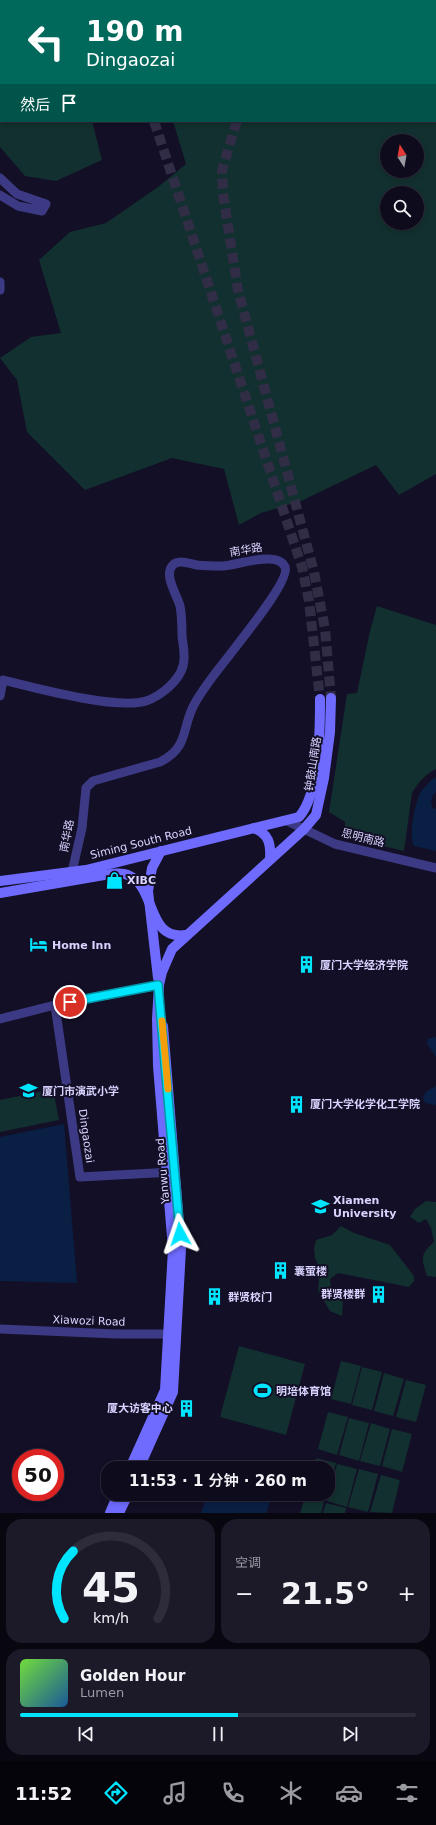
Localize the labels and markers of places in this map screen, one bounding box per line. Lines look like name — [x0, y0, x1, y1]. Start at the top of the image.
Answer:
shop icon: XIBC — [104, 870, 124, 890]
place label: XIBC — [127, 874, 156, 887]
hotel icon: Home Inn — [29, 935, 49, 955]
place label: Home Inn — [52, 939, 111, 952]
building icon: 厦门大学经济学院 — [297, 955, 317, 975]
place label: 厦门大学经济学院 — [320, 959, 408, 972]
pin — [53, 985, 87, 1019]
school or university icon: 厦门市演武小学 — [19, 1081, 39, 1101]
place label: 厦门市演武小学 — [42, 1085, 119, 1098]
building icon: 厦门大学化学化工学院 — [287, 1094, 307, 1114]
place label: 厦门大学化学化工学院 — [310, 1098, 420, 1111]
place label: Xiamen University — [333, 1194, 396, 1220]
school or university icon: Xiamen University — [310, 1196, 330, 1216]
building icon: 囊萤楼 — [271, 1261, 291, 1281]
place label: 囊萤楼 — [294, 1265, 327, 1278]
building icon: 群贤楼群 — [368, 1284, 388, 1304]
building icon: 群贤校门 — [205, 1287, 225, 1307]
place label: 群贤楼群 — [321, 1288, 365, 1301]
place label: 群贤校门 — [228, 1291, 272, 1304]
sports icon: 明培体育馆 — [253, 1381, 273, 1401]
place label: 明培体育馆 — [276, 1385, 331, 1398]
building icon: 厦大访客中心 — [176, 1398, 196, 1418]
place label: 厦大访客中心 — [107, 1402, 173, 1415]

